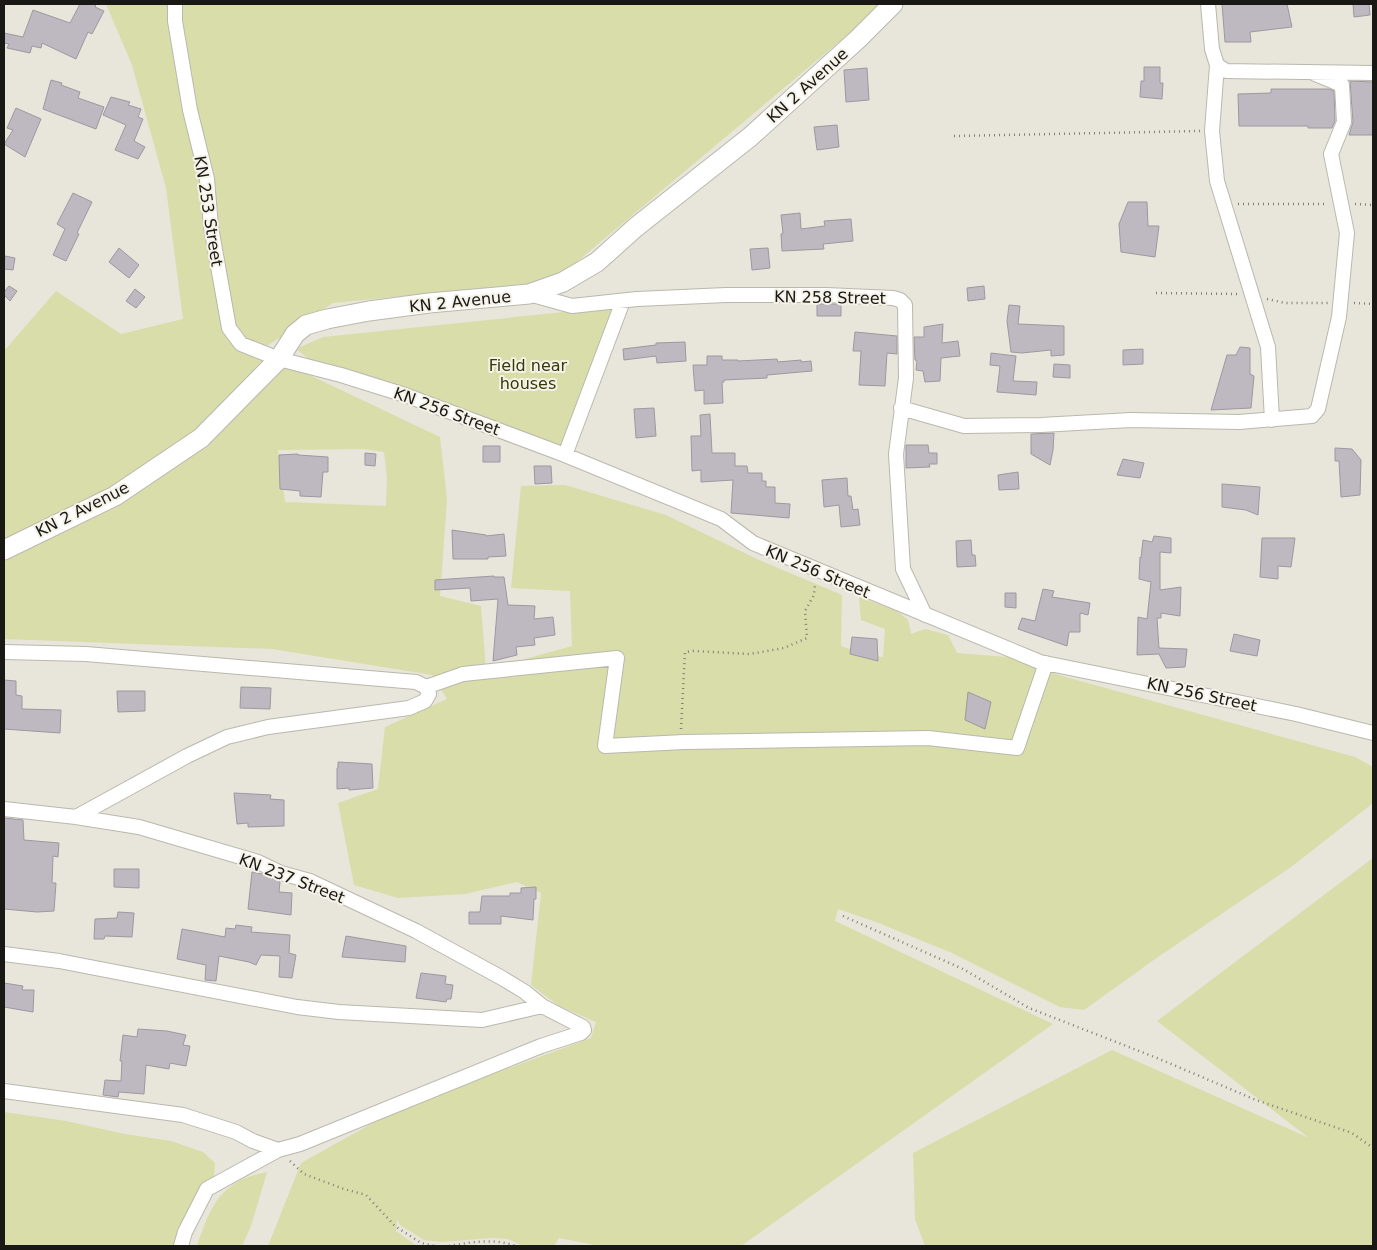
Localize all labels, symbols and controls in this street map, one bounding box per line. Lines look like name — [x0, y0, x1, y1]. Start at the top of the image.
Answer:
street label: KN 2 Avenue — [763, 44, 852, 127]
street label: KN 253 Street — [190, 154, 227, 268]
street label: KN 2 Avenue — [408, 287, 512, 316]
street label: KN 258 Street — [774, 287, 886, 308]
park label: Field near houses — [489, 356, 568, 393]
street label: KN 256 Street — [391, 383, 503, 440]
street label: KN 2 Avenue — [32, 478, 132, 541]
street label: KN 256 Street — [763, 541, 873, 602]
street label: KN 256 Street — [1145, 674, 1259, 715]
street label: KN 237 Street — [236, 850, 347, 907]

